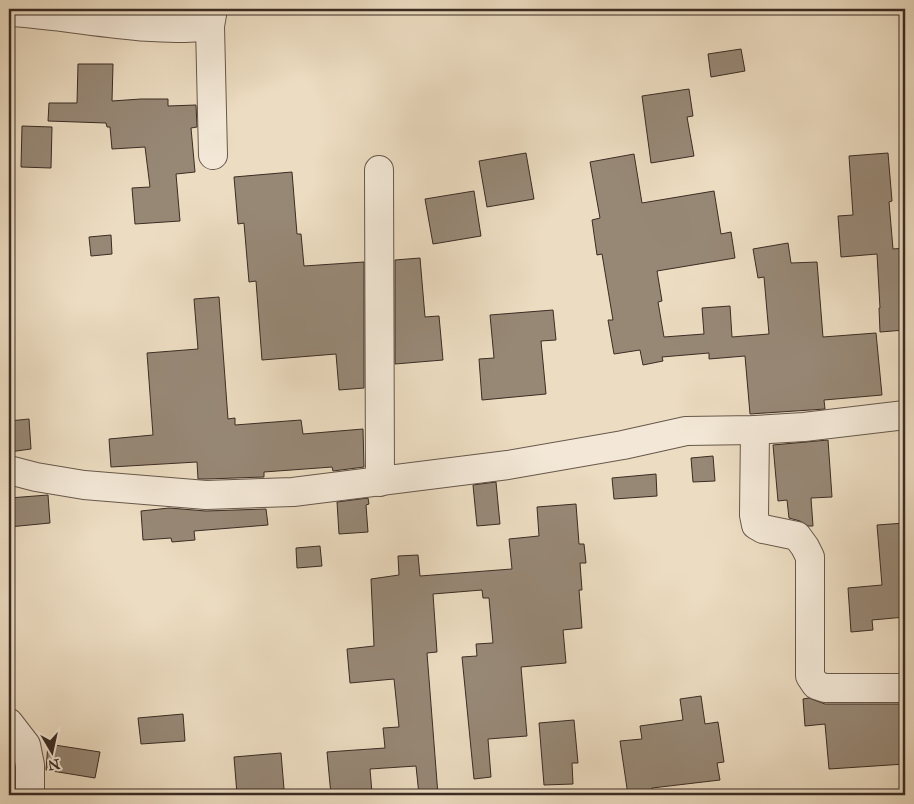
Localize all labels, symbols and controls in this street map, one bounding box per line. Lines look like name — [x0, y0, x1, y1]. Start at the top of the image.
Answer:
north arrow — [28, 726, 78, 776]
text: N — [47, 755, 61, 774]

